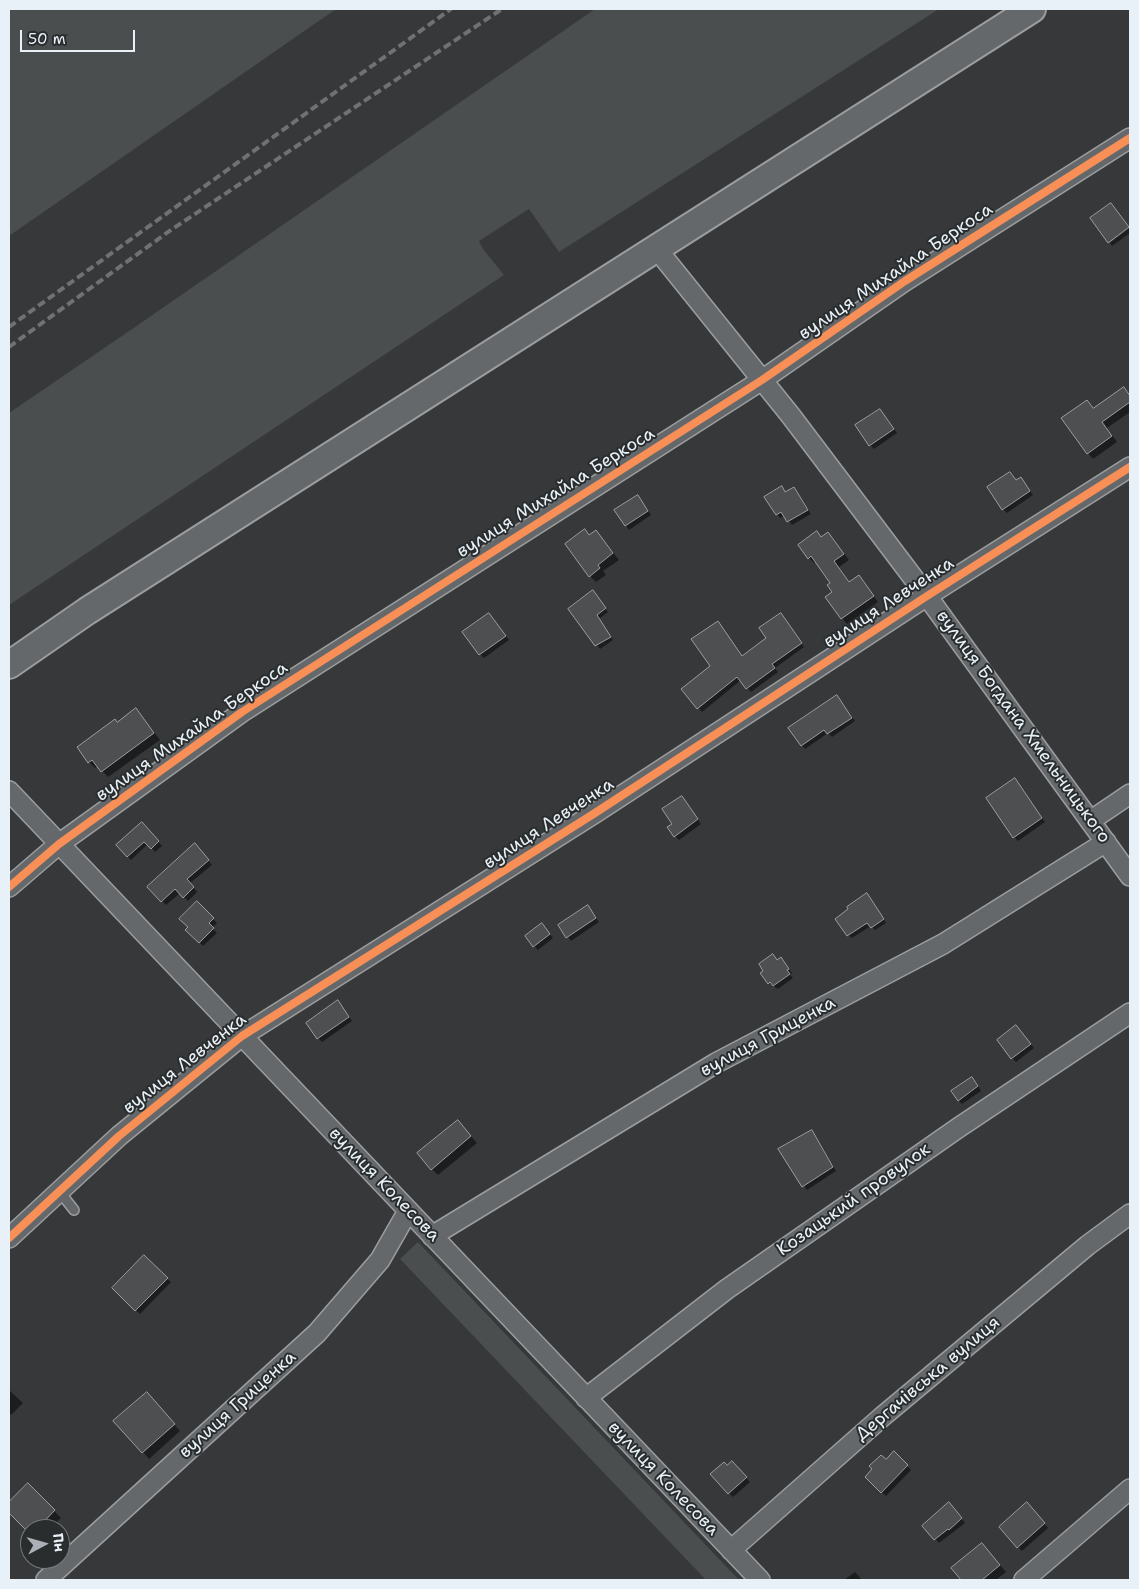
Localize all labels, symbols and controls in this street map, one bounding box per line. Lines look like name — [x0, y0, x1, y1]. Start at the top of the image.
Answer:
scale bar — [22, 20, 138, 52]
text: 50 m — [28, 29, 66, 49]
street label: вулиця Михайла Беркоса — [795, 199, 997, 345]
street label: вулиця Михайла Беркоса — [453, 423, 659, 563]
street label: вулиця Левченка — [820, 553, 958, 653]
street label: вулиця Богдана Хмельницького — [931, 606, 1115, 848]
street label: вулиця Михайла Беркоса — [92, 657, 292, 807]
street label: вулиця Левченка — [480, 774, 618, 874]
street label: вулиця Гриценка — [697, 992, 839, 1082]
street label: вулиця Левченка — [119, 1009, 251, 1119]
street label: вулиця Колесова — [324, 1123, 444, 1247]
street label: Козацький провулок — [773, 1139, 935, 1261]
street label: Дергачівська вулиця — [851, 1312, 1005, 1446]
street label: вулиця Гриценка — [175, 1347, 301, 1463]
street label: вулиця Колесова — [603, 1417, 723, 1541]
north arrow — [20, 1519, 70, 1569]
text: Пн — [49, 1532, 69, 1553]

